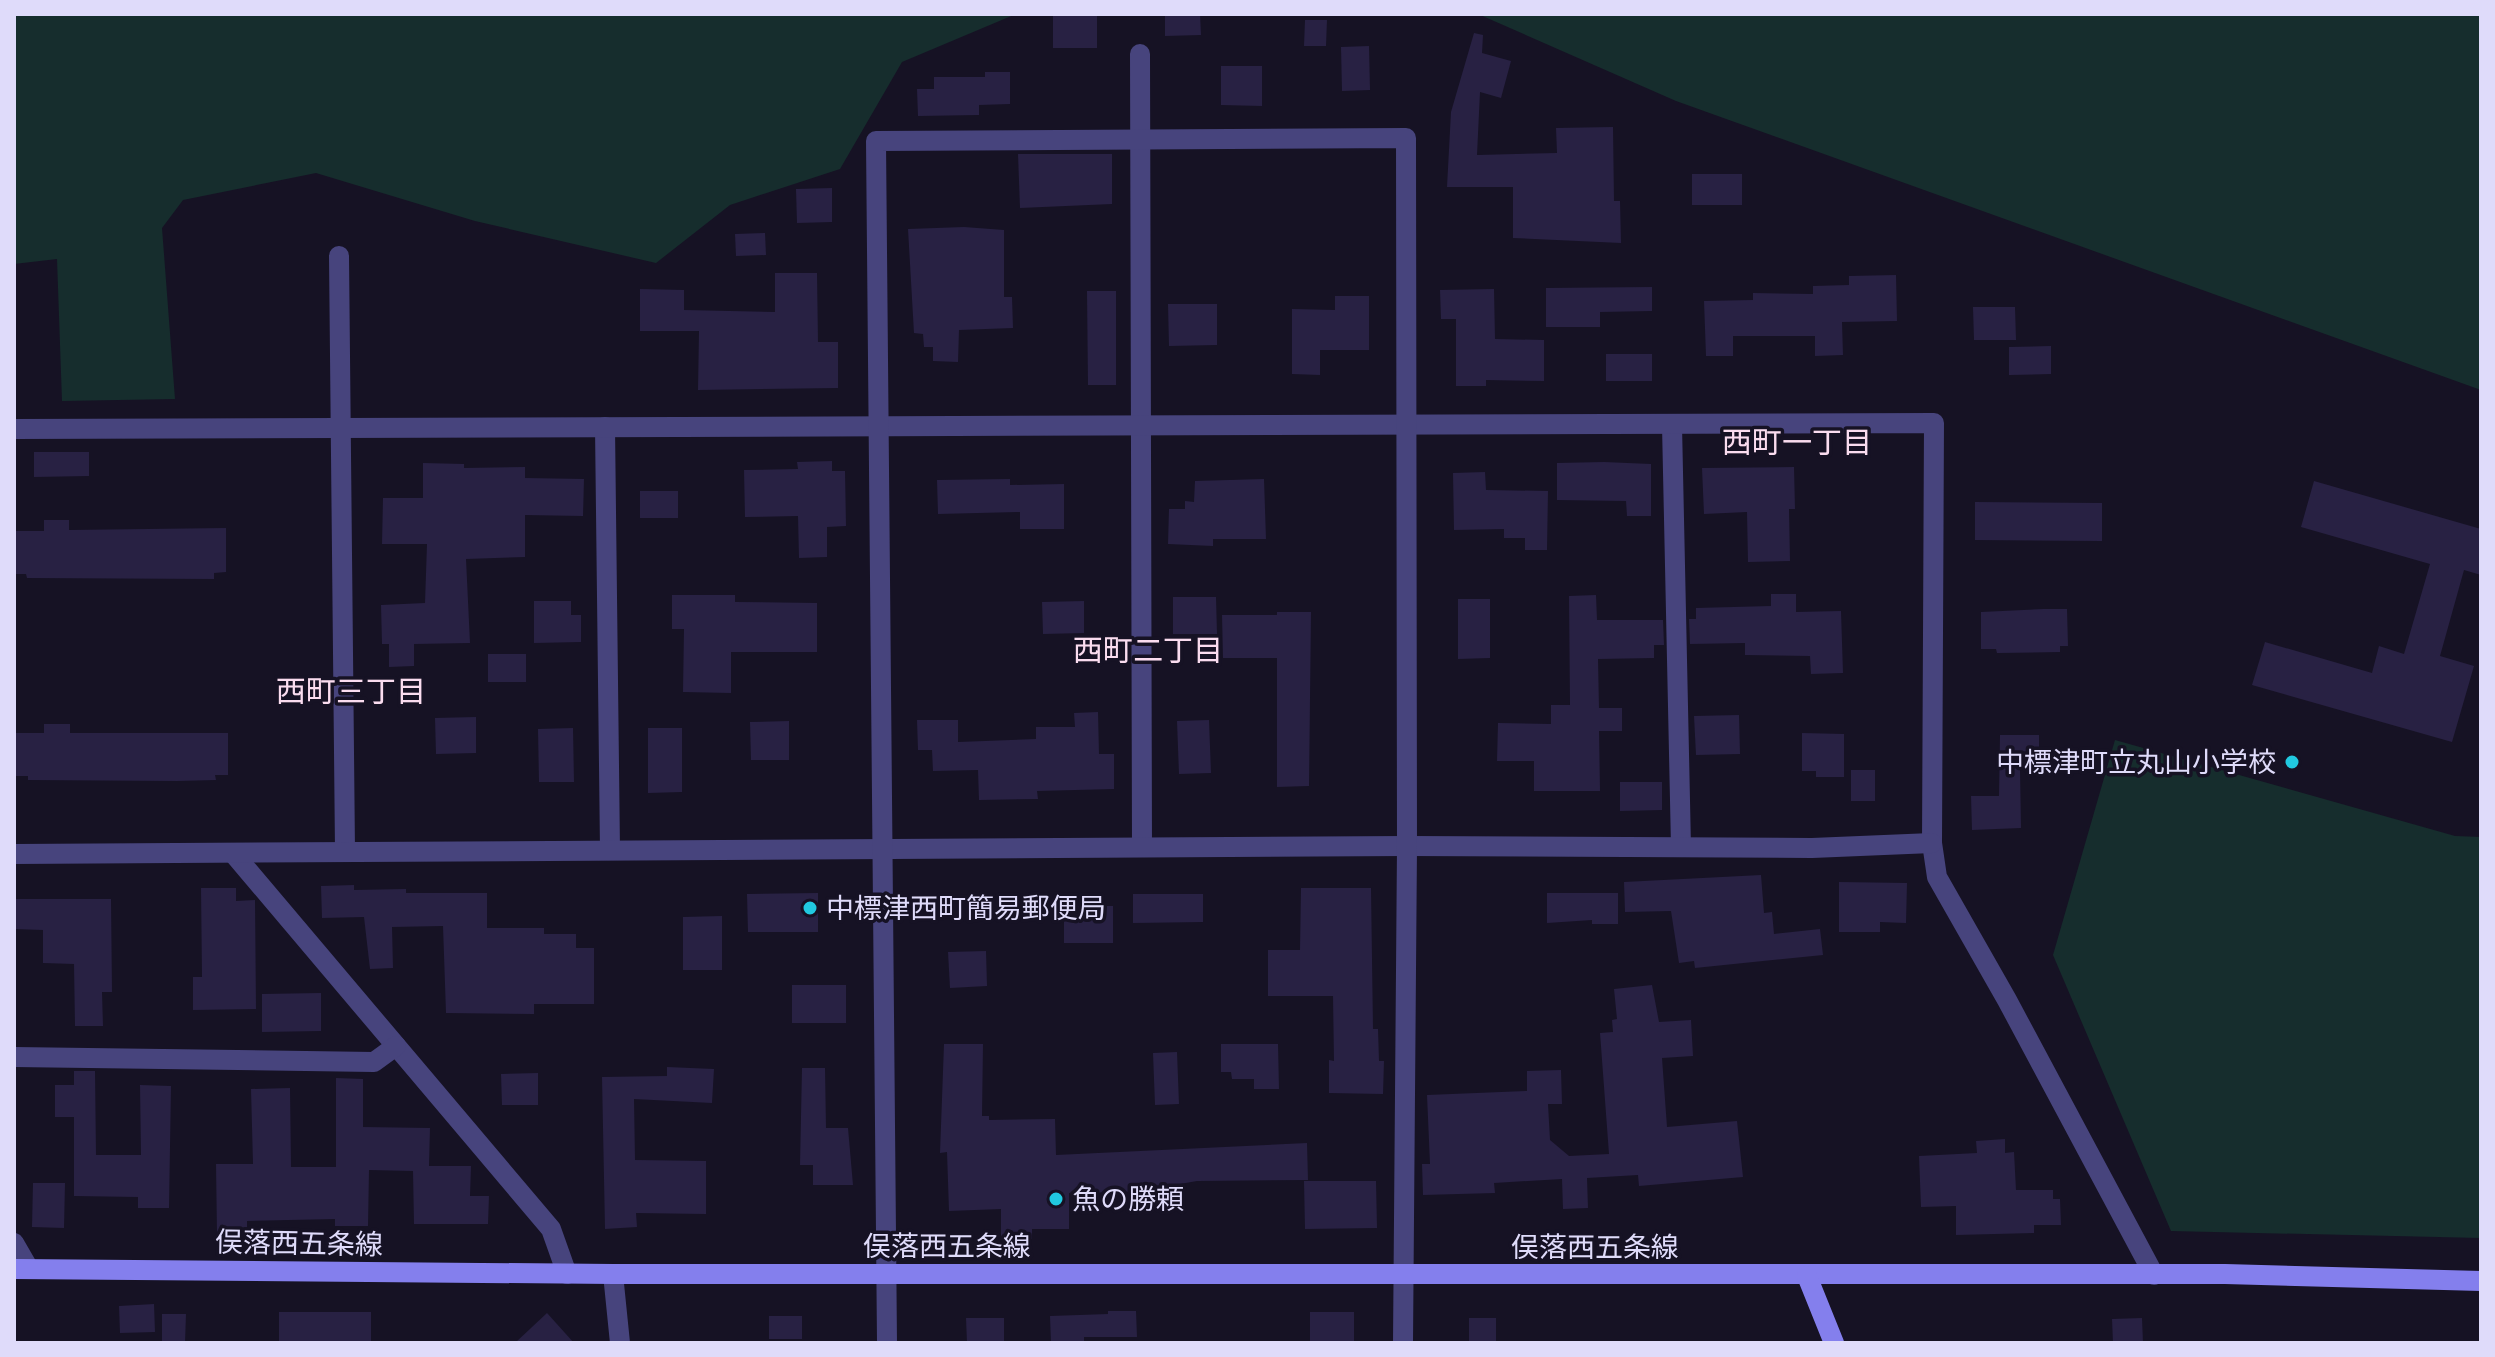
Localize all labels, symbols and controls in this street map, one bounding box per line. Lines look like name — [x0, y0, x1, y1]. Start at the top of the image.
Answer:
district label: 西町一丁目 — [1722, 426, 1872, 459]
district label: 西町二丁目 — [1073, 634, 1223, 667]
district label: 西町三丁目 — [276, 675, 426, 708]
place label: 中標津町立丸山小学校 — [1996, 747, 2276, 778]
marker: 中標津町立丸山小学校 — [2283, 753, 2301, 771]
place label: 中標津西町簡易郵便局 — [826, 893, 1106, 924]
marker: 中標津西町簡易郵便局 — [801, 899, 819, 917]
place label: 魚の勝頼 — [1072, 1184, 1184, 1215]
marker: 魚の勝頼 — [1047, 1190, 1065, 1208]
street label: 俣落西五条線 — [215, 1227, 383, 1260]
street label: 俣落西五条線 — [863, 1231, 1031, 1262]
street label: 俣落西五条線 — [1511, 1232, 1679, 1263]

